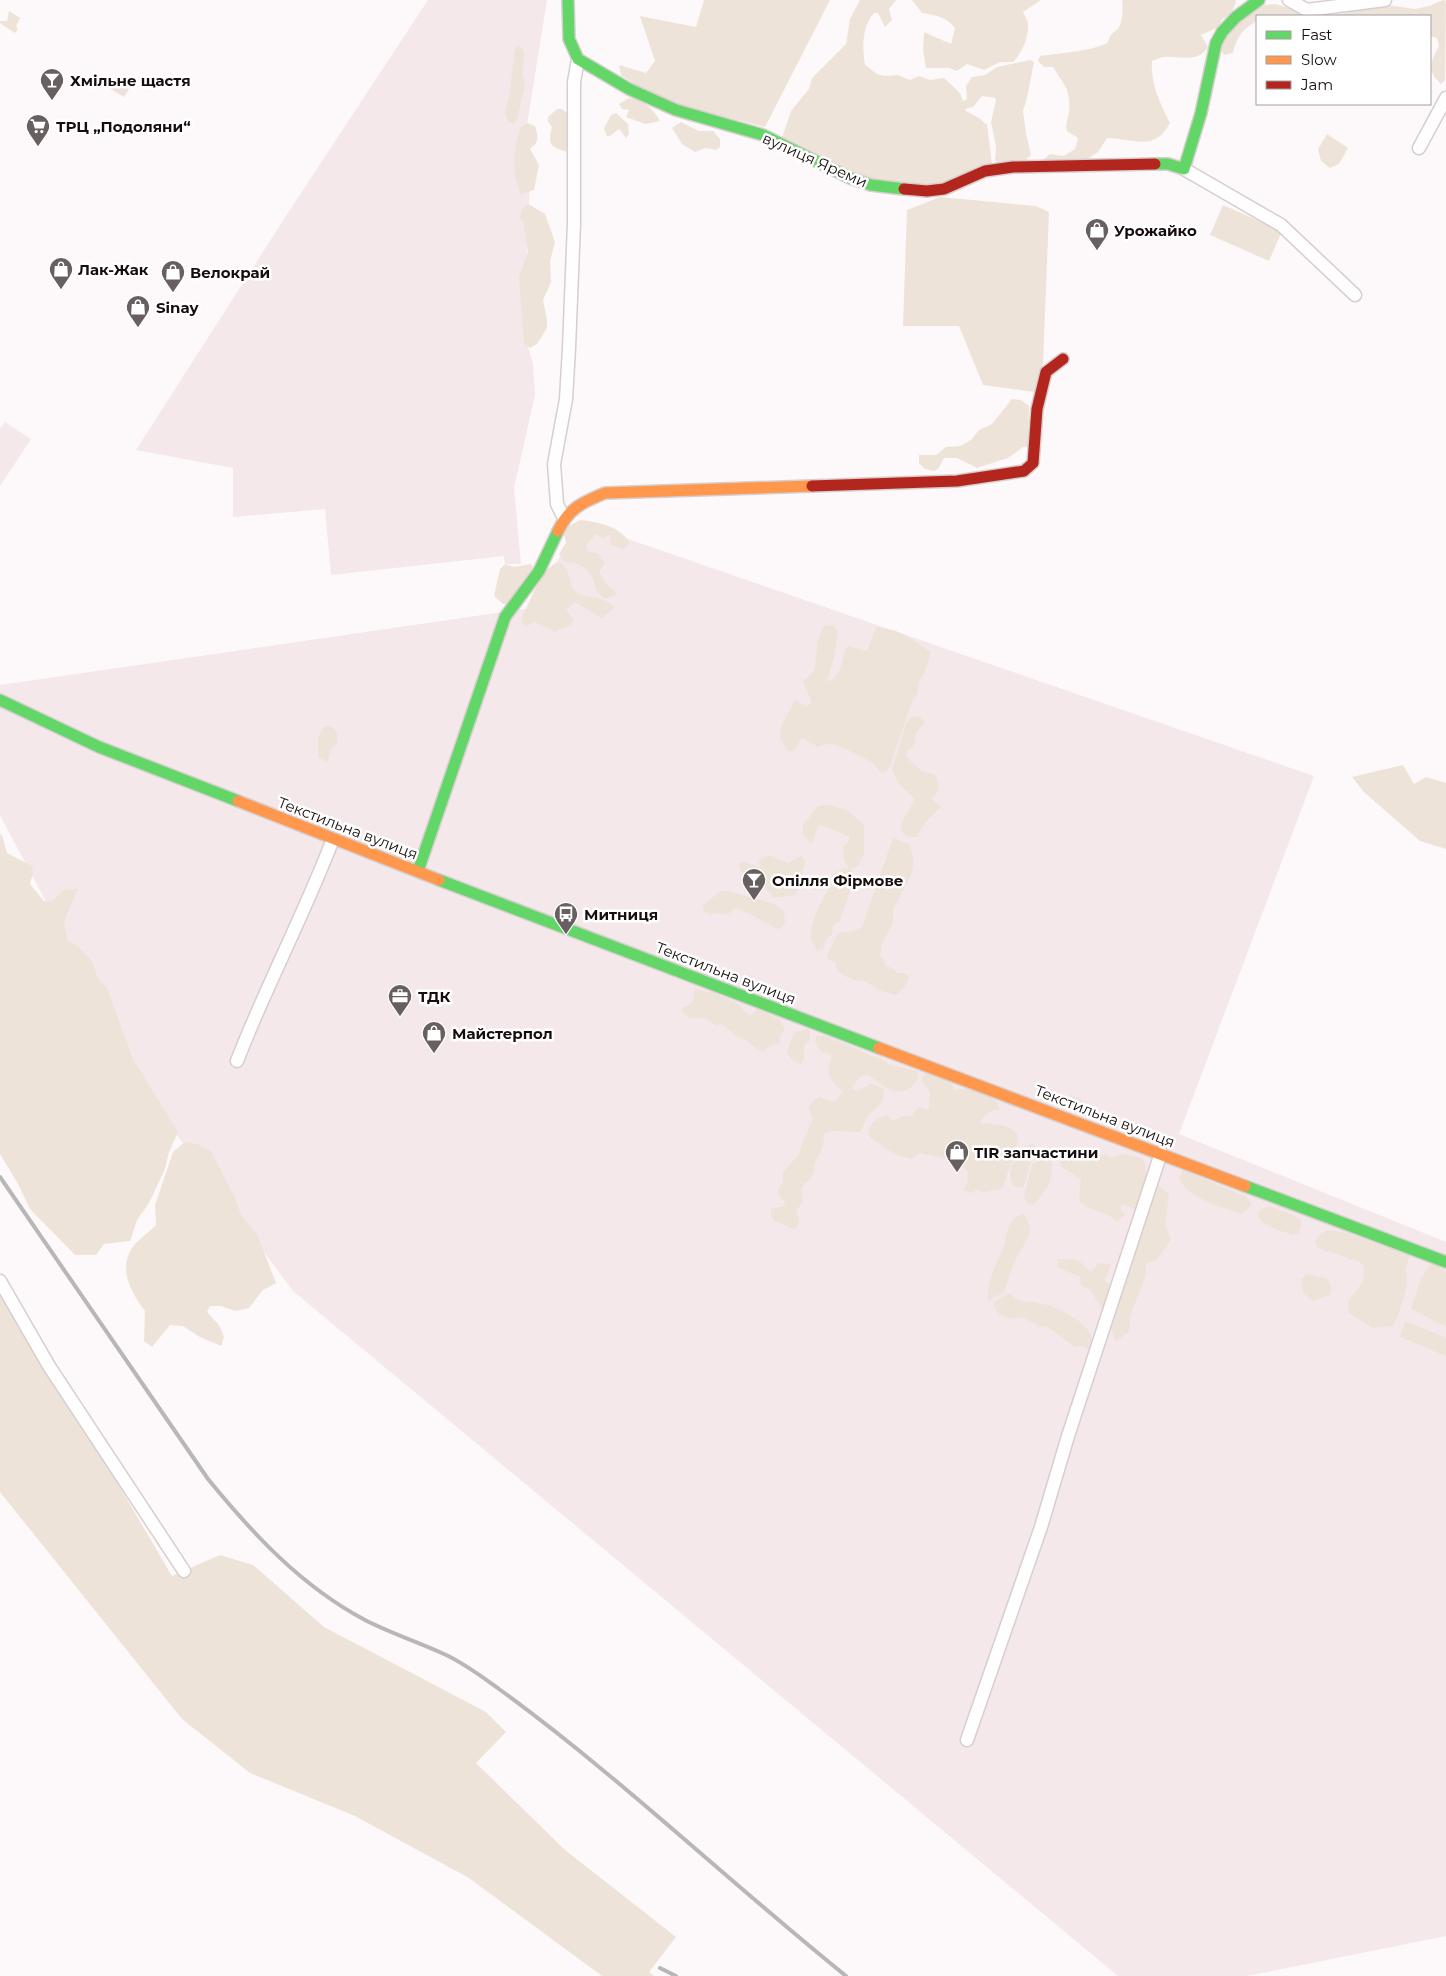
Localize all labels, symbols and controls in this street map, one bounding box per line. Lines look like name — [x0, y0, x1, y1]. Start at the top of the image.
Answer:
legend — [1256, 15, 1431, 105]
text: Fast — [1301, 25, 1332, 44]
text: Slow — [1301, 50, 1337, 69]
bar icon: Хмільне щастя — [39, 67, 65, 101]
place label: Хмільне щастя — [70, 71, 191, 90]
text: Jam — [1300, 75, 1333, 94]
supermarket icon: ТРЦ „Подоляни“ — [25, 113, 51, 147]
place label: ТРЦ „Подоляни“ — [56, 117, 191, 136]
street label: вулиця Яреми — [760, 128, 870, 192]
shop icon: Урожайко — [1084, 217, 1110, 251]
place label: Урожайко — [1114, 221, 1197, 240]
shop icon: Лак-Жак — [48, 256, 74, 290]
shop icon: Велокрай — [160, 259, 186, 293]
place label: Лак-Жак — [78, 260, 149, 279]
place label: Велокрай — [190, 263, 270, 282]
shop icon: Sinay — [125, 294, 151, 328]
place label: Sinay — [156, 298, 200, 317]
street label: Текстильна вулиця — [275, 793, 421, 863]
bar icon: Опілля Фірмове — [741, 867, 767, 901]
place label: Опілля Фірмове — [772, 871, 903, 890]
bus stop icon: Митниця — [553, 901, 579, 935]
place label: Митниця — [584, 905, 658, 924]
street label: Текстильна вулиця — [653, 938, 799, 1008]
office icon: ТДК — [387, 983, 413, 1017]
place label: ТДК — [418, 987, 450, 1006]
shop icon: Майстерпол — [421, 1020, 447, 1054]
place label: Майстерпол — [452, 1024, 553, 1043]
street label: Текстильна вулиця — [1032, 1081, 1178, 1151]
shop icon: TIR запчастини — [944, 1139, 970, 1173]
place label: TIR запчастини — [974, 1143, 1098, 1162]

